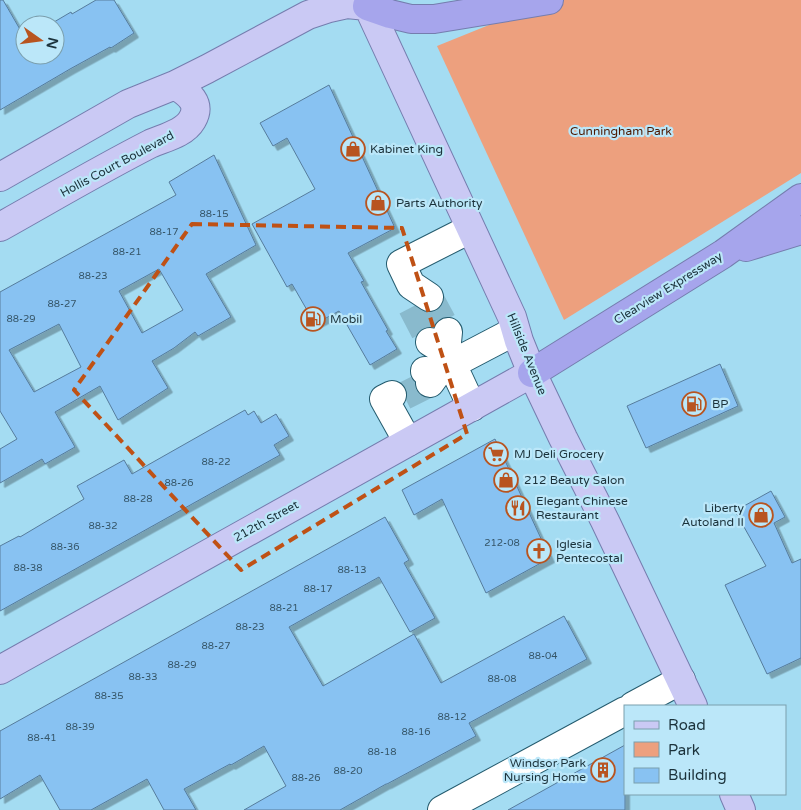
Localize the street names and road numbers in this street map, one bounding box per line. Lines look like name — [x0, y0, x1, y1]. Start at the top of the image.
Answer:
street label: Hollis Court Boulevard — [58, 128, 176, 200]
street label: Clearview Expressway — [611, 249, 725, 327]
street label: Hillside Avenue — [504, 311, 550, 397]
street label: 212th Street — [231, 497, 301, 545]

